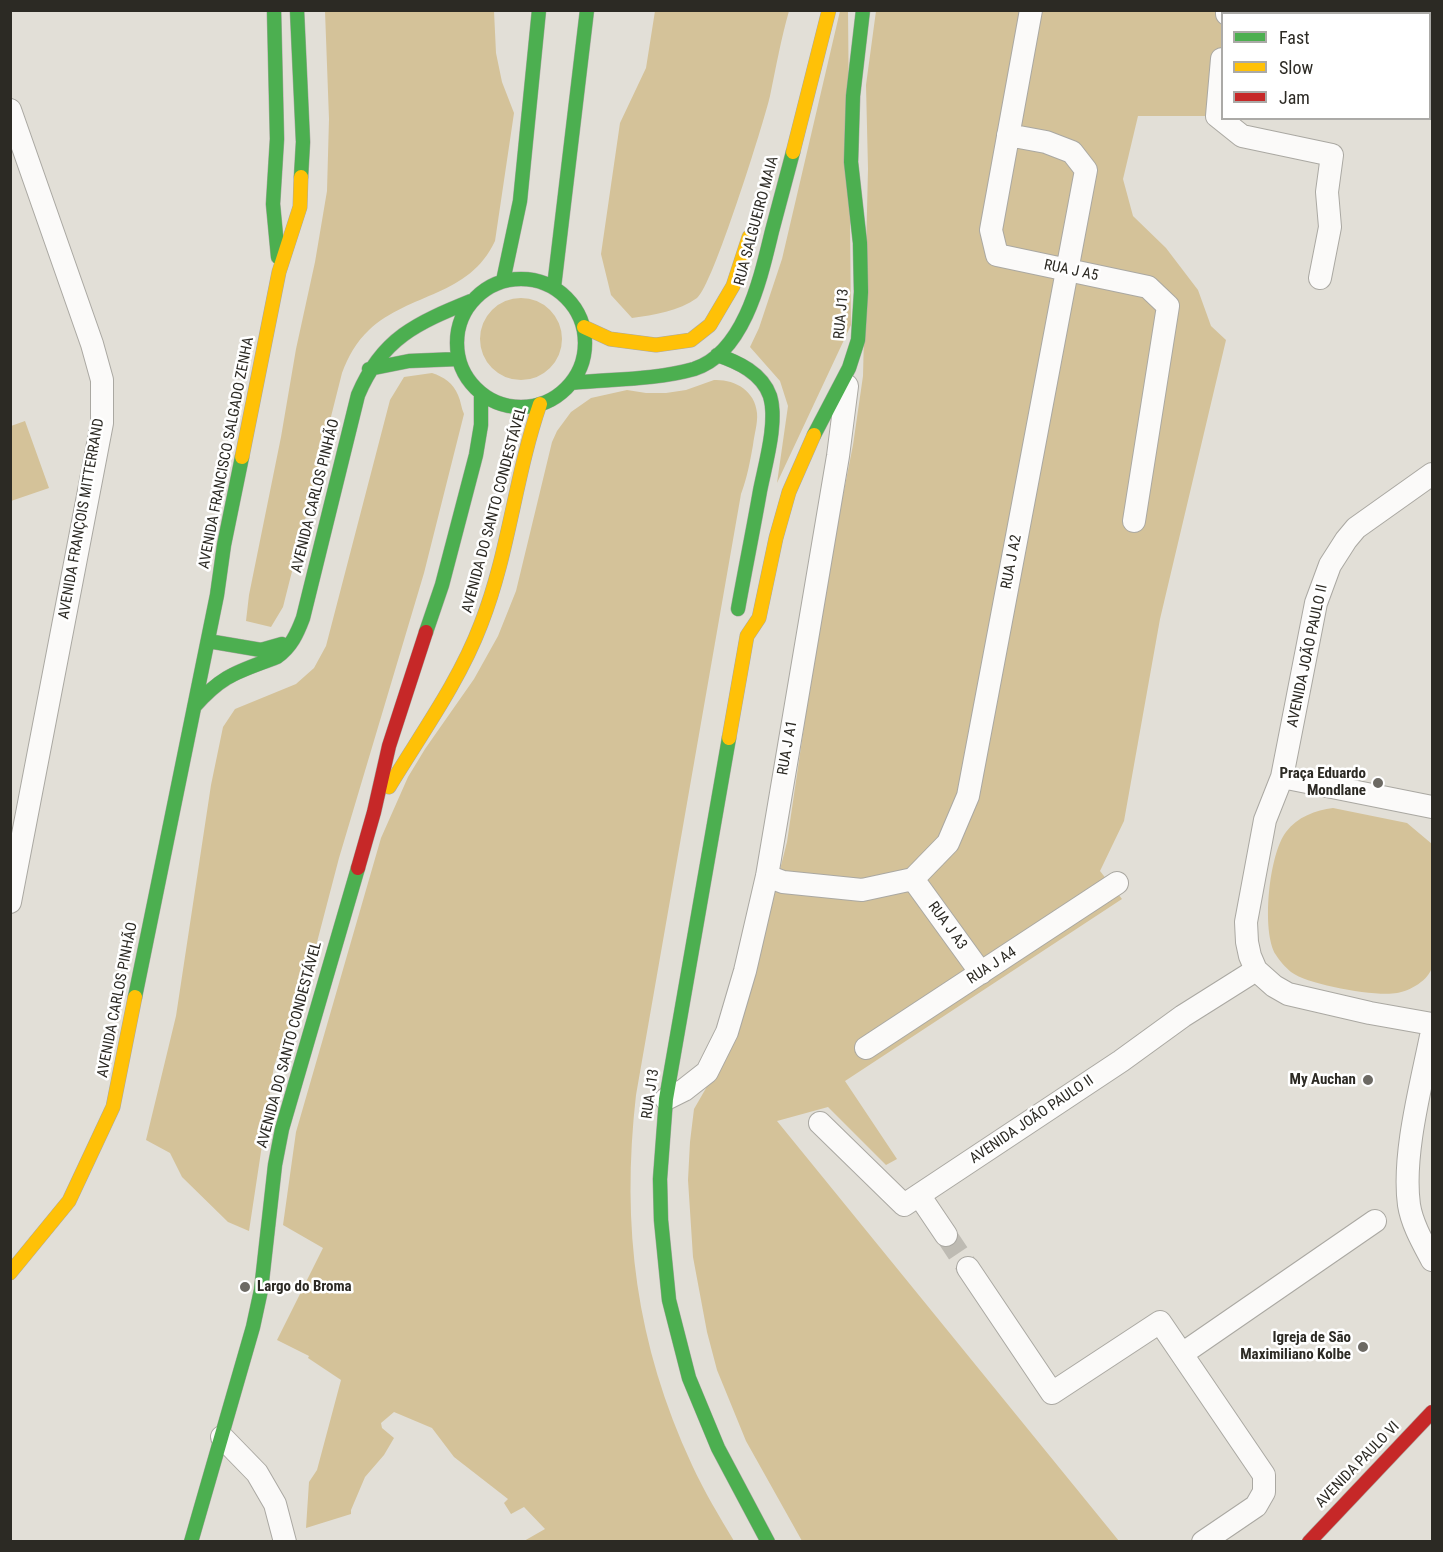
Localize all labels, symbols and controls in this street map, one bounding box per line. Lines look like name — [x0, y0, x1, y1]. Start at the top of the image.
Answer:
legend — [1221, 12, 1431, 120]
text: Fast — [1279, 27, 1310, 48]
text: Slow — [1279, 57, 1313, 78]
text: Jam — [1279, 87, 1310, 108]
street label: RUA SALGUEIRO MAIA — [731, 154, 783, 288]
street label: RUA J A5 — [1042, 256, 1100, 286]
street label: RUA J13 — [831, 288, 853, 340]
street label: AVENIDA FRANCISCO SALGADO ZENHA — [196, 336, 258, 570]
street label: AVENIDA DO SANTO CONDESTÁVEL — [459, 405, 531, 615]
street label: AVENIDA FRANÇOIS MITTERRAND — [55, 417, 109, 621]
street label: AVENIDA CARLOS PINHÃO — [288, 417, 344, 575]
street label: RUA J A2 — [998, 533, 1026, 591]
street label: AVENIDA JOÃO PAULO II — [1284, 583, 1332, 729]
street label: RUA J A1 — [774, 719, 802, 777]
place label: Praça Eduardo Mondlane — [1279, 765, 1366, 800]
marker: Praça Eduardo Mondlane — [1371, 776, 1385, 790]
street label: RUA J A3 — [924, 898, 970, 954]
street label: AVENIDA CARLOS PINHÃO — [94, 921, 142, 1079]
street label: AVENIDA DO SANTO CONDESTÁVEL — [254, 940, 326, 1150]
street label: RUA J A4 — [964, 943, 1020, 989]
street label: RUA J13 — [639, 1068, 663, 1120]
place label: My Auchan — [1290, 1071, 1356, 1089]
street label: AVENIDA JOÃO PAULO II — [967, 1072, 1097, 1168]
marker: My Auchan — [1361, 1073, 1375, 1087]
place label: Largo do Broma — [257, 1278, 352, 1296]
marker: Largo do Broma — [238, 1280, 252, 1294]
place label: Igreja de São Maximiliano Kolbe — [1240, 1329, 1351, 1364]
marker: Igreja de São Maximiliano Kolbe — [1356, 1340, 1370, 1354]
street label: AVENIDA PAULO VI — [1312, 1418, 1404, 1512]

